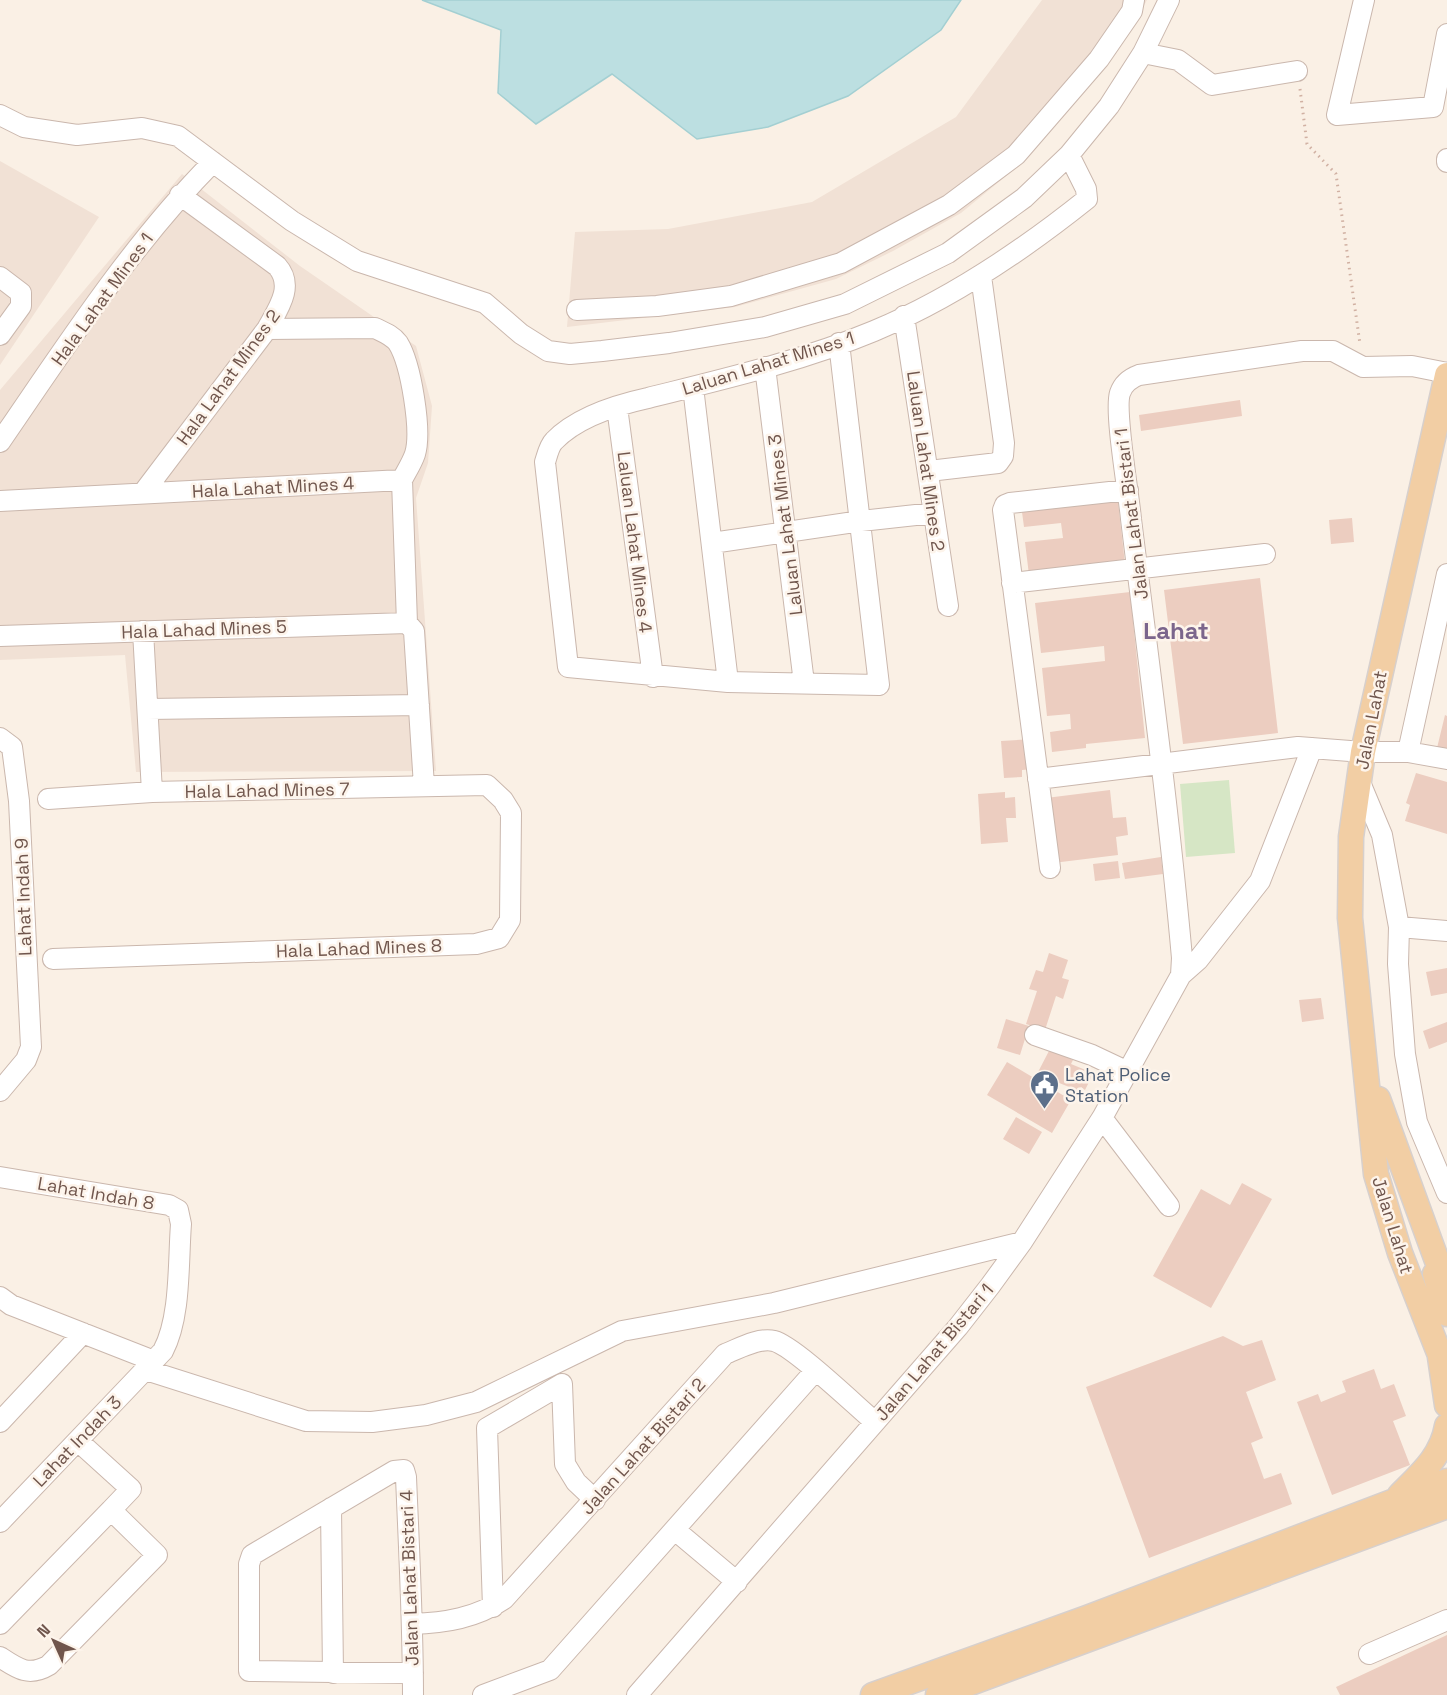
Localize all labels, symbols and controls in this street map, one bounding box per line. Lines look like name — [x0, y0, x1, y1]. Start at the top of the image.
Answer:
street label: Hala Lahat Mines 1 — [46, 228, 158, 370]
street label: Hala Lahat Mines 2 — [171, 305, 285, 449]
street label: Laluan Lahat Mines 1 — [679, 326, 857, 400]
street label: Laluan Lahat Mines 2 — [902, 369, 950, 553]
street label: Jalan Lahat Bistari 1 — [1109, 427, 1153, 601]
street label: Laluan Lahat Mines 3 — [762, 433, 808, 617]
street label: Laluan Lahat Mines 4 — [612, 450, 658, 634]
street label: Hala Lahat Mines 4 — [191, 471, 355, 503]
street label: Hala Lahad Mines 5 — [121, 615, 287, 643]
district label: Lahat — [1143, 615, 1209, 646]
street label: Jalan Lahat — [1350, 669, 1392, 771]
street label: Hala Lahad Mines 7 — [184, 777, 350, 803]
street label: Lahat Indah 9 — [9, 838, 37, 956]
street label: Hala Lahad Mines 8 — [276, 934, 442, 962]
place label: Lahat Police Station — [1065, 1063, 1171, 1107]
public building icon: Lahat Police Station — [1028, 1068, 1060, 1110]
street label: Lahat Indah 8 — [36, 1171, 156, 1215]
street label: Jalan Lahat — [1367, 1174, 1419, 1276]
street label: Jalan Lahat Bistari 1 — [870, 1279, 998, 1425]
street label: Jalan Lahat Bistari 2 — [576, 1373, 710, 1519]
street label: Lahat Indah 3 — [28, 1391, 126, 1491]
street label: Jalan Lahat Bistari 4 — [394, 1490, 424, 1666]
north arrow — [24, 1611, 84, 1671]
text: N — [33, 1620, 55, 1642]

